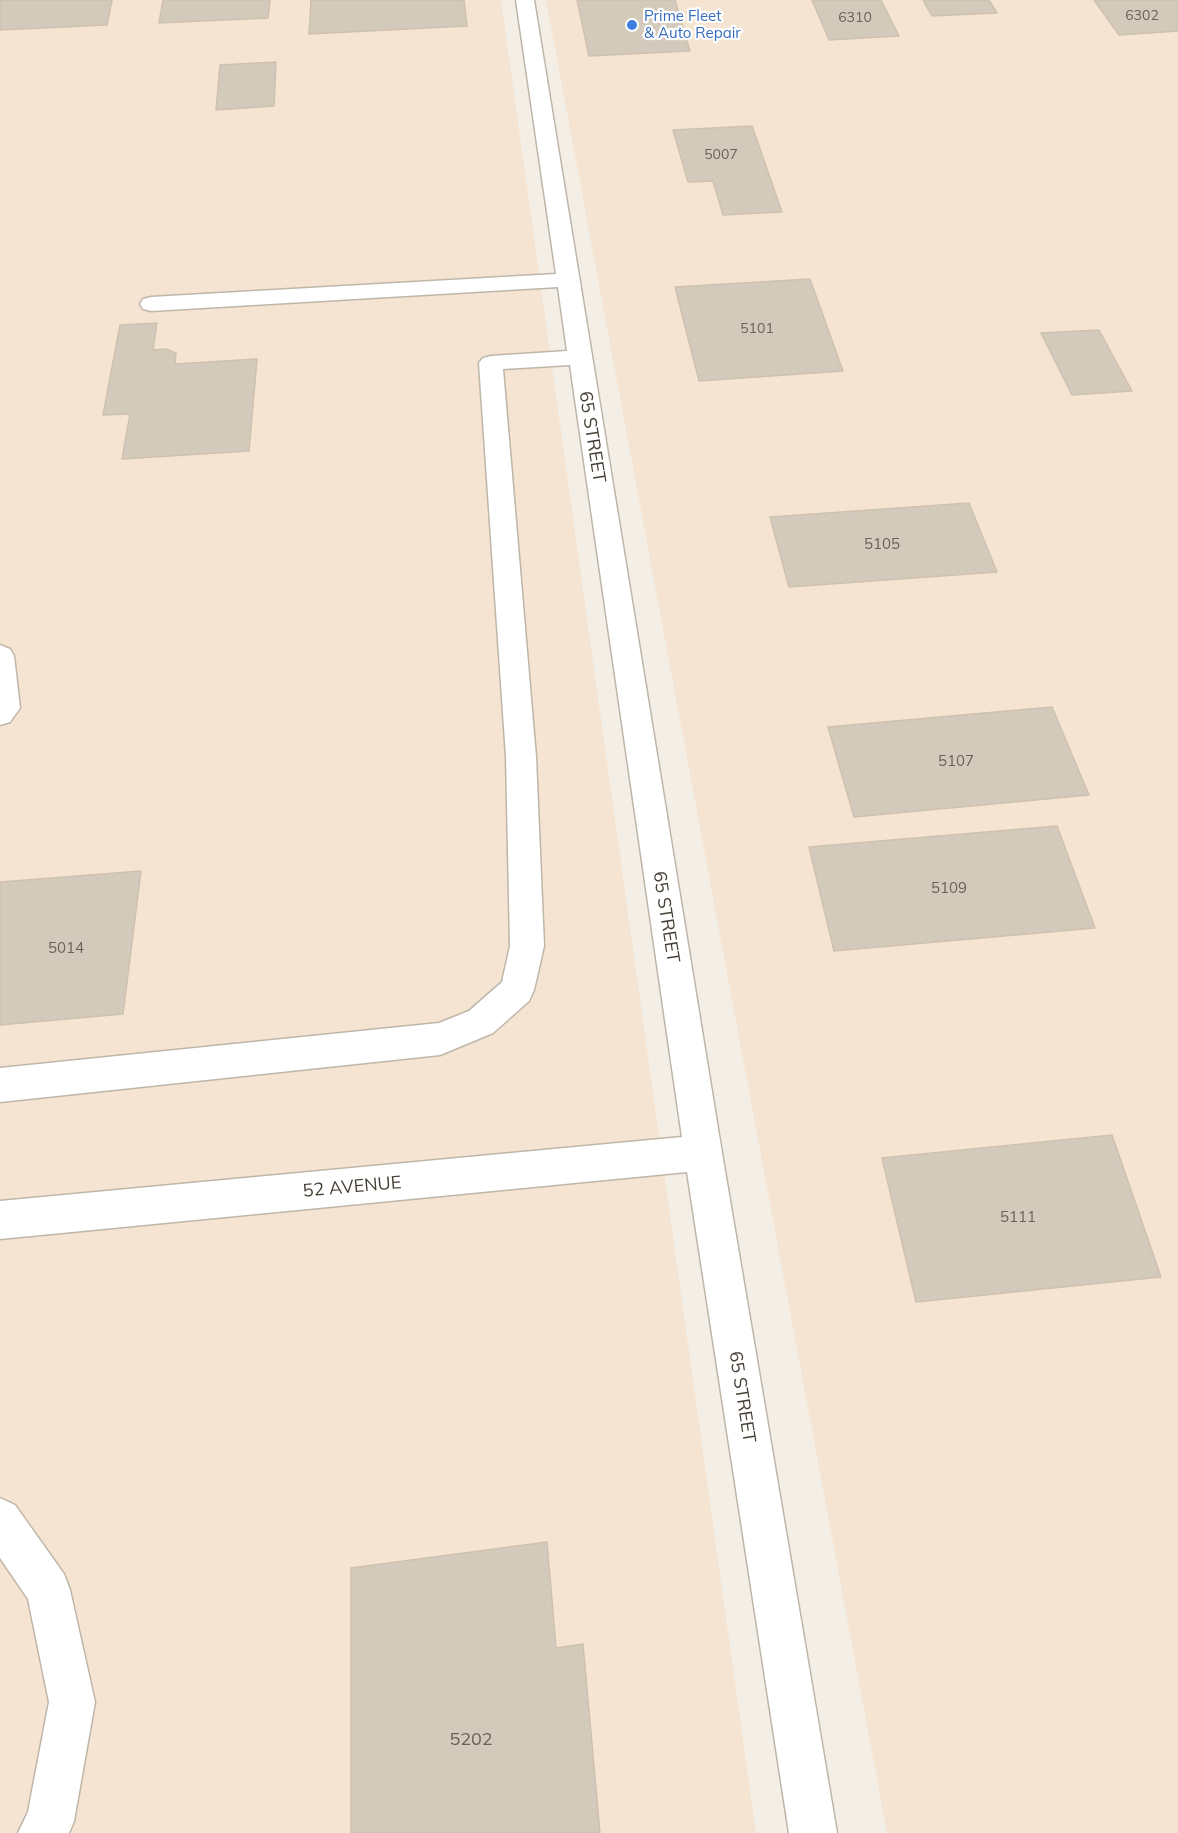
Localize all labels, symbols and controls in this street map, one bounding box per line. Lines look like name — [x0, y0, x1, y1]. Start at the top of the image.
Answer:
place label: Prime Fleet & Auto Repair — [644, 7, 741, 42]
house number: 6302 — [1125, 8, 1159, 24]
house number: 6310 — [838, 10, 872, 26]
marker: Prime Fleet & Auto Repair — [625, 18, 639, 32]
house number: 5007 — [704, 147, 738, 163]
house number: 5101 — [740, 321, 774, 337]
street label: 65 STREET — [574, 390, 610, 484]
house number: 5105 — [864, 535, 900, 553]
house number: 5107 — [938, 752, 974, 770]
street label: 65 STREET — [648, 870, 684, 964]
house number: 5109 — [931, 879, 967, 897]
house number: 5014 — [48, 939, 84, 957]
street label: 52 AVENUE — [302, 1172, 402, 1202]
house number: 5111 — [1000, 1208, 1036, 1226]
street label: 65 STREET — [724, 1350, 760, 1444]
house number: 5202 — [449, 1729, 493, 1751]

